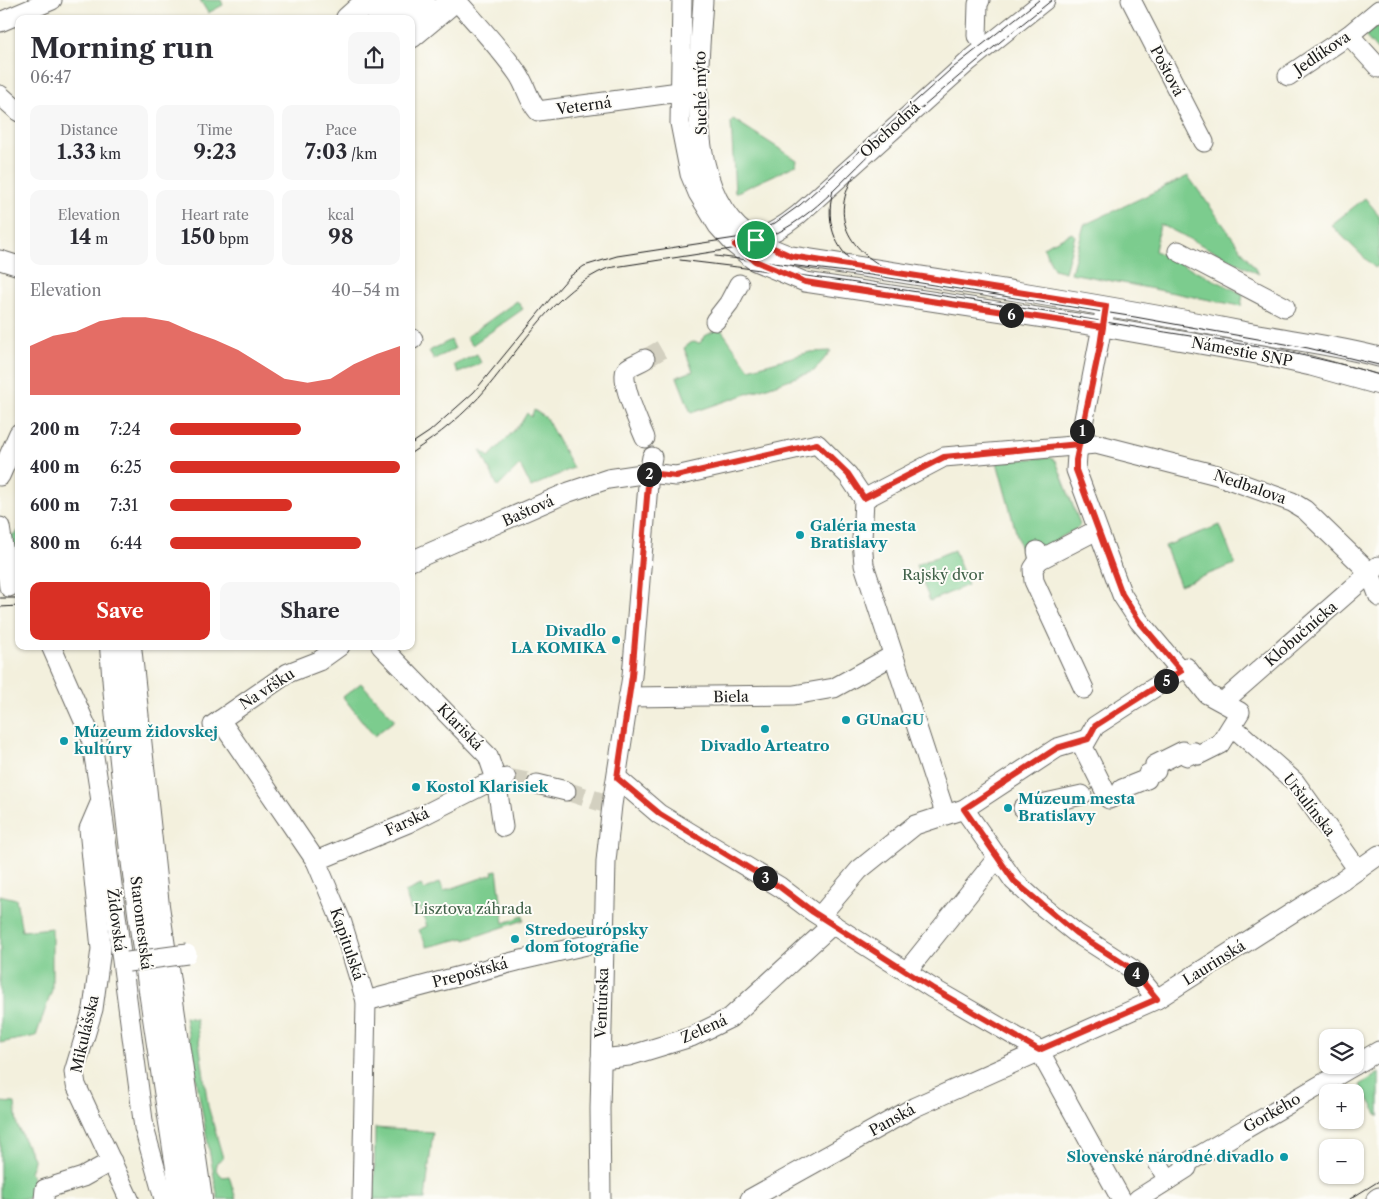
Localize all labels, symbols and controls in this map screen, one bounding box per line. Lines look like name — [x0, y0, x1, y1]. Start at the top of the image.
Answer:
street label: Jedlíkova — [1288, 27, 1354, 80]
text: Morning run — [30, 31, 214, 65]
button: share — [348, 32, 400, 84]
street label: Poštová — [1146, 42, 1189, 100]
street label: Suché mýto — [690, 51, 711, 135]
text: 06:47 — [30, 67, 71, 87]
street label: Veterná — [554, 92, 613, 119]
street label: Obchodná — [856, 98, 924, 162]
text: Distance — [60, 121, 118, 139]
text: Time — [197, 121, 233, 139]
text: Pace — [325, 121, 357, 139]
text: 1.33 — [57, 139, 96, 164]
text: 9:23 — [193, 139, 237, 164]
text: 7:03 — [305, 139, 347, 164]
text: km — [96, 145, 121, 163]
text: /km — [347, 145, 377, 163]
text: Elevation — [58, 206, 120, 224]
text: Heart rate — [181, 206, 249, 224]
text: kcal — [328, 206, 354, 224]
pin — [735, 219, 777, 261]
text: 14 — [70, 224, 92, 249]
text: 150 — [181, 224, 215, 249]
text: 98 — [328, 224, 354, 249]
icon: arrive — [742, 226, 770, 254]
text: m — [92, 230, 108, 248]
text: bpm — [215, 230, 249, 248]
text: Elevation — [30, 280, 101, 300]
text: 40–54 m — [332, 280, 400, 300]
pin: 6 — [998, 302, 1024, 328]
text: 6 — [1007, 306, 1016, 324]
street label: Námestie SNP — [1190, 332, 1294, 371]
pin: 1 — [1070, 418, 1094, 444]
text: 200 m — [30, 419, 80, 439]
text: 7:24 — [110, 419, 141, 439]
text: 1 — [1079, 422, 1086, 440]
text: 400 m — [30, 457, 80, 477]
text: 6:25 — [110, 457, 142, 477]
pin: 2 — [636, 462, 662, 486]
text: 2 — [645, 465, 654, 483]
street label: Nedbalova — [1211, 465, 1289, 508]
street label: Baštová — [499, 491, 557, 530]
text: 600 m — [30, 495, 80, 515]
text: 7:31 — [110, 495, 138, 515]
place label: Galéria mesta Bratislavy — [810, 516, 916, 552]
marker: Galéria mesta Bratislavy — [794, 529, 806, 541]
text: 800 m — [30, 533, 80, 553]
text: 6:44 — [110, 533, 142, 553]
park label: Rajský dvor — [902, 565, 985, 584]
button: Save — [30, 582, 210, 640]
button: Share — [220, 582, 400, 640]
street label: Klobučnícka — [1261, 597, 1341, 670]
place label: Divadlo LA KOMIKA — [511, 621, 606, 657]
marker: Divadlo LA KOMIKA — [610, 634, 622, 646]
street label: Na vŕšku — [235, 664, 298, 713]
pin: 5 — [1154, 668, 1178, 694]
text: 5 — [1163, 672, 1170, 690]
street label: Biela — [713, 687, 749, 706]
street label: Klariská — [433, 699, 487, 754]
place label: GUnaGU — [856, 710, 924, 729]
marker: GUnaGU — [840, 714, 852, 726]
place label: Múzeum židovskej kultúry — [74, 722, 218, 758]
marker: Divadlo Arteatro — [759, 723, 771, 735]
marker: Múzeum židovskej kultúry — [58, 735, 70, 747]
place label: Divadlo Arteatro — [700, 736, 830, 755]
street label: Uršulínska — [1279, 769, 1340, 840]
place label: Kostol Klarisiek — [426, 777, 550, 796]
marker: Kostol Klarisiek — [410, 781, 422, 793]
place label: Múzeum mesta Bratislavy — [1018, 789, 1135, 825]
marker: Múzeum mesta Bratislavy — [1002, 802, 1014, 814]
street label: Farská — [382, 803, 432, 840]
pin: 3 — [752, 866, 778, 890]
text: 3 — [762, 869, 769, 887]
street label: Staromestská — [126, 875, 157, 971]
street label: Židovská — [103, 887, 130, 953]
park label: Lisztova záhrada — [414, 899, 532, 918]
street label: Kapitulská — [326, 905, 369, 983]
place label: Stredoeurópsky dom fotografie — [525, 920, 649, 956]
marker: Stredoeurópsky dom fotografie — [509, 933, 521, 945]
street label: Laurinská — [1179, 936, 1249, 989]
street label: Prepoštská — [430, 953, 510, 992]
pin: 4 — [1124, 962, 1148, 986]
text: 4 — [1132, 965, 1141, 983]
street label: Ventúrska — [591, 967, 612, 1040]
street label: Mikulášska — [66, 993, 103, 1075]
street label: Zelená — [678, 1010, 730, 1047]
map controls — [1319, 1029, 1364, 1184]
button: layers — [1319, 1029, 1364, 1074]
button: + — [1319, 1084, 1364, 1129]
street label: Gorkého — [1240, 1089, 1304, 1136]
street label: Panská — [865, 1099, 918, 1140]
button: − — [1319, 1139, 1364, 1184]
place label: Slovenské národné divadlo — [1066, 1147, 1274, 1166]
marker: Slovenské národné divadlo — [1278, 1151, 1290, 1163]

